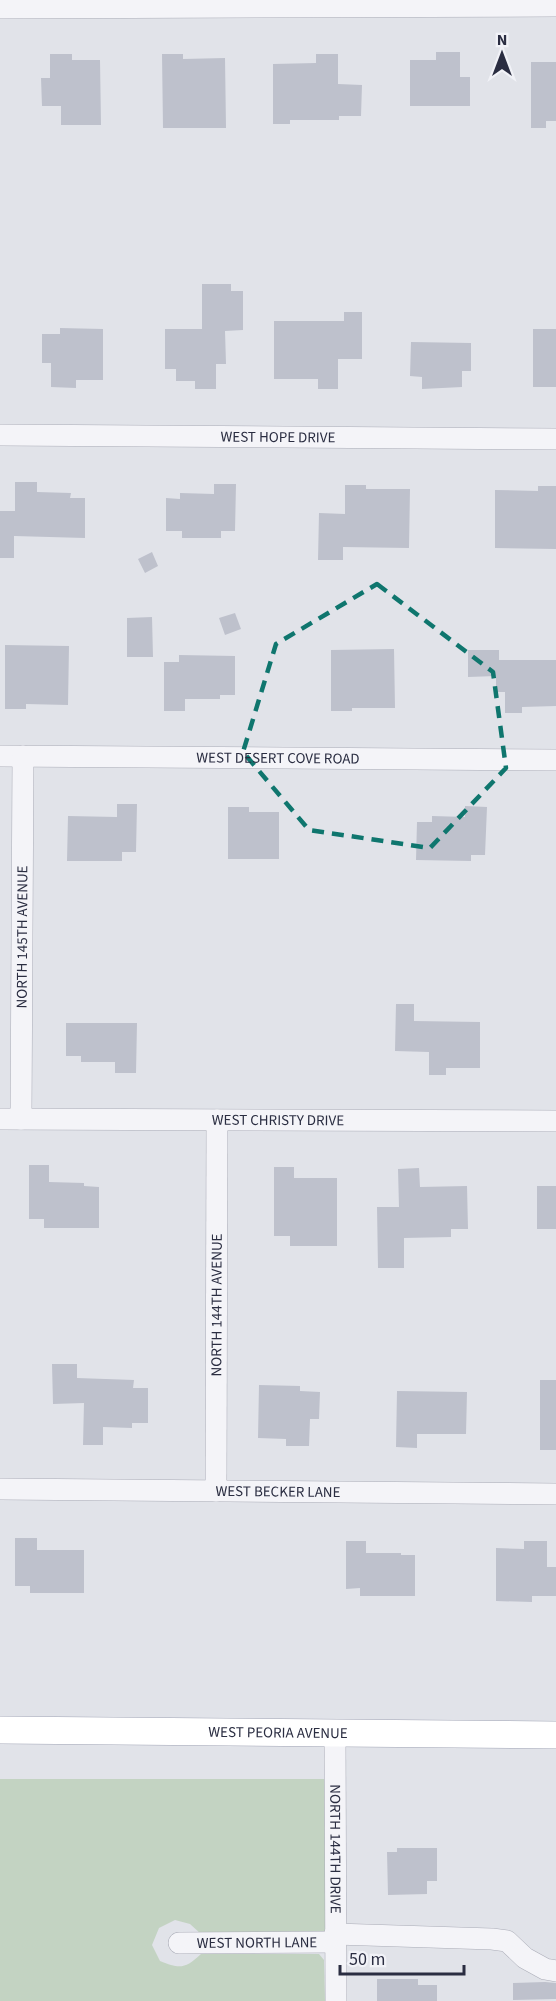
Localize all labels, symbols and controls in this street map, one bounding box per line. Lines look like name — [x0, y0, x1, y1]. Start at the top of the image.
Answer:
north arrow — [472, 24, 532, 84]
text: N — [497, 29, 507, 51]
street label: WEST HOPE DRIVE — [220, 427, 336, 448]
street label: WEST DESERT COVE ROAD — [196, 747, 360, 770]
street label: NORTH 145TH AVENUE — [12, 865, 33, 1009]
street label: WEST CHRISTY DRIVE — [212, 1110, 344, 1131]
street label: NORTH 144TH AVENUE — [206, 1233, 228, 1377]
street label: WEST BECKER LANE — [215, 1481, 341, 1503]
street label: WEST PEORIA AVENUE — [208, 1722, 348, 1744]
street label: NORTH 144TH DRIVE — [324, 1784, 346, 1914]
street label: WEST NORTH LANE — [197, 1932, 317, 1954]
scale bar — [340, 1938, 464, 1976]
text: 50 m — [349, 1947, 385, 1972]

